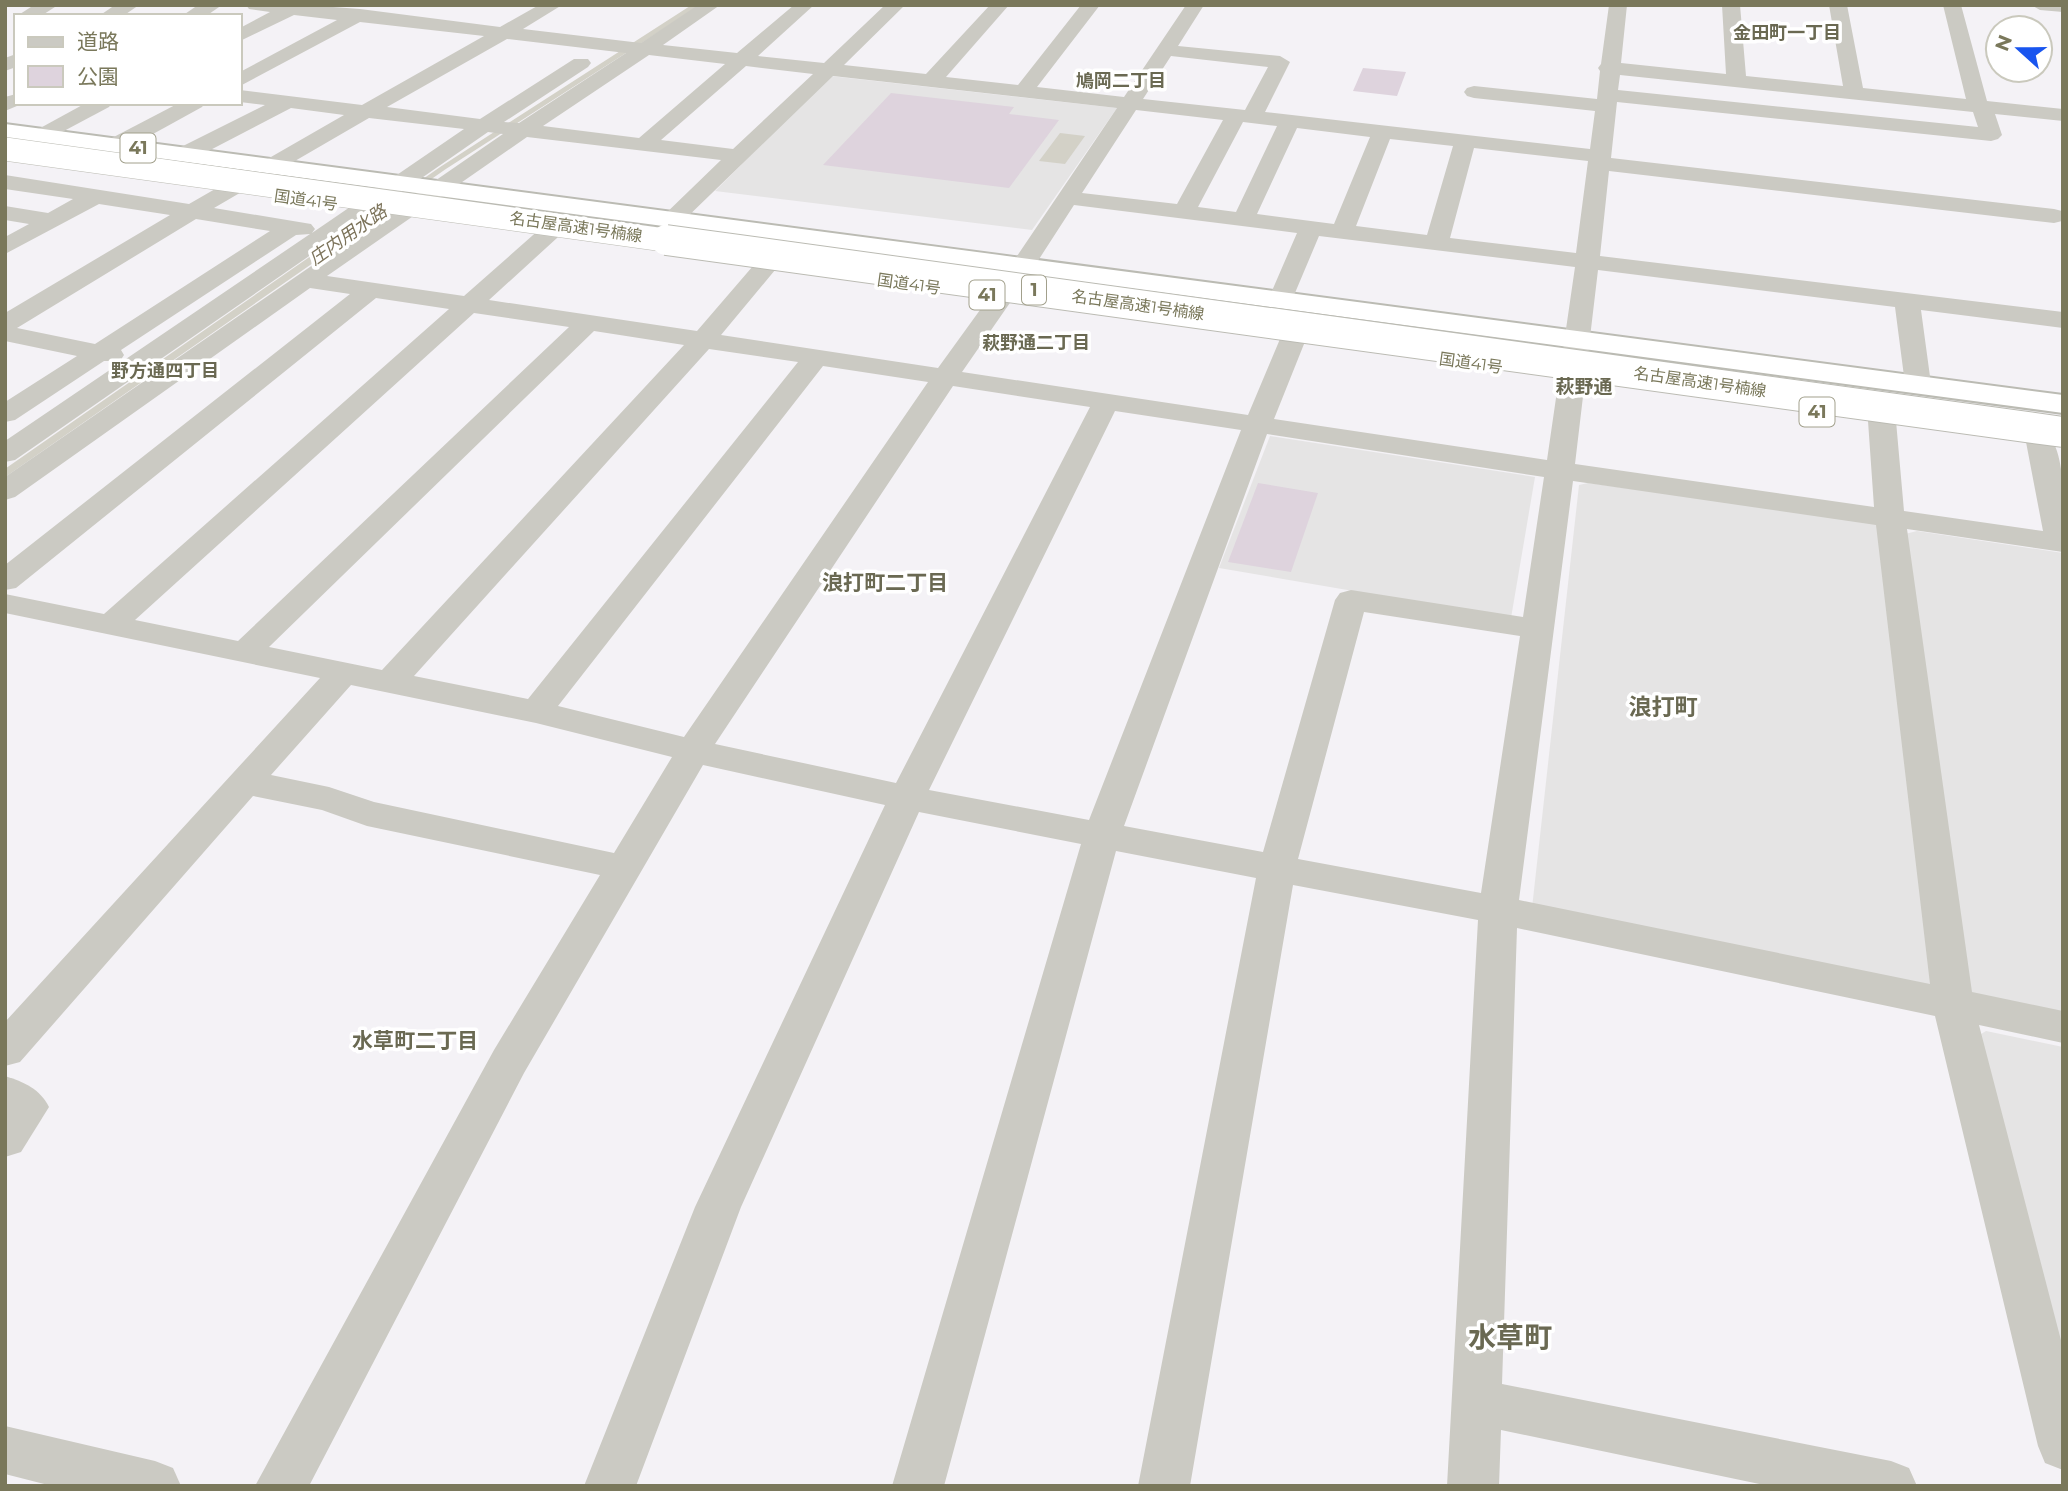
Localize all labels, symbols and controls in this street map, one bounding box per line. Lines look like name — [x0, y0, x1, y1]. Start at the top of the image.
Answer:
legend — [14, 14, 242, 105]
north arrow — [1984, 14, 2054, 84]
district label: 金田町一丁目 — [1733, 22, 1841, 44]
text: 道路 — [77, 29, 119, 54]
text: N — [1990, 32, 2017, 54]
text: 公園 — [77, 64, 119, 89]
district label: 鳩岡二丁目 — [1076, 70, 1166, 92]
road number: 41 — [120, 134, 156, 162]
street label: 国道41号 — [273, 186, 339, 214]
water label: 庄内用水路 — [305, 199, 393, 270]
street label: 名古屋高速1号楠線 — [508, 208, 644, 246]
street label: 国道41号 — [876, 270, 942, 298]
road number: 1 — [1022, 276, 1046, 304]
road number: 41 — [970, 281, 1004, 310]
street label: 名古屋高速1号楠線 — [1070, 286, 1206, 324]
district label: 萩野通二丁目 — [982, 332, 1090, 354]
street label: 国道41号 — [1438, 349, 1504, 377]
district label: 野方通四丁目 — [111, 360, 219, 382]
street label: 名古屋高速1号楠線 — [1632, 363, 1768, 401]
district label: 萩野通 — [1555, 375, 1613, 398]
road number: 41 — [1800, 398, 1834, 426]
district label: 浪打町二丁目 — [822, 570, 948, 595]
district label: 浪打町 — [1629, 693, 1698, 721]
district label: 水草町二丁目 — [352, 1028, 478, 1053]
district label: 水草町 — [1468, 1320, 1552, 1354]

